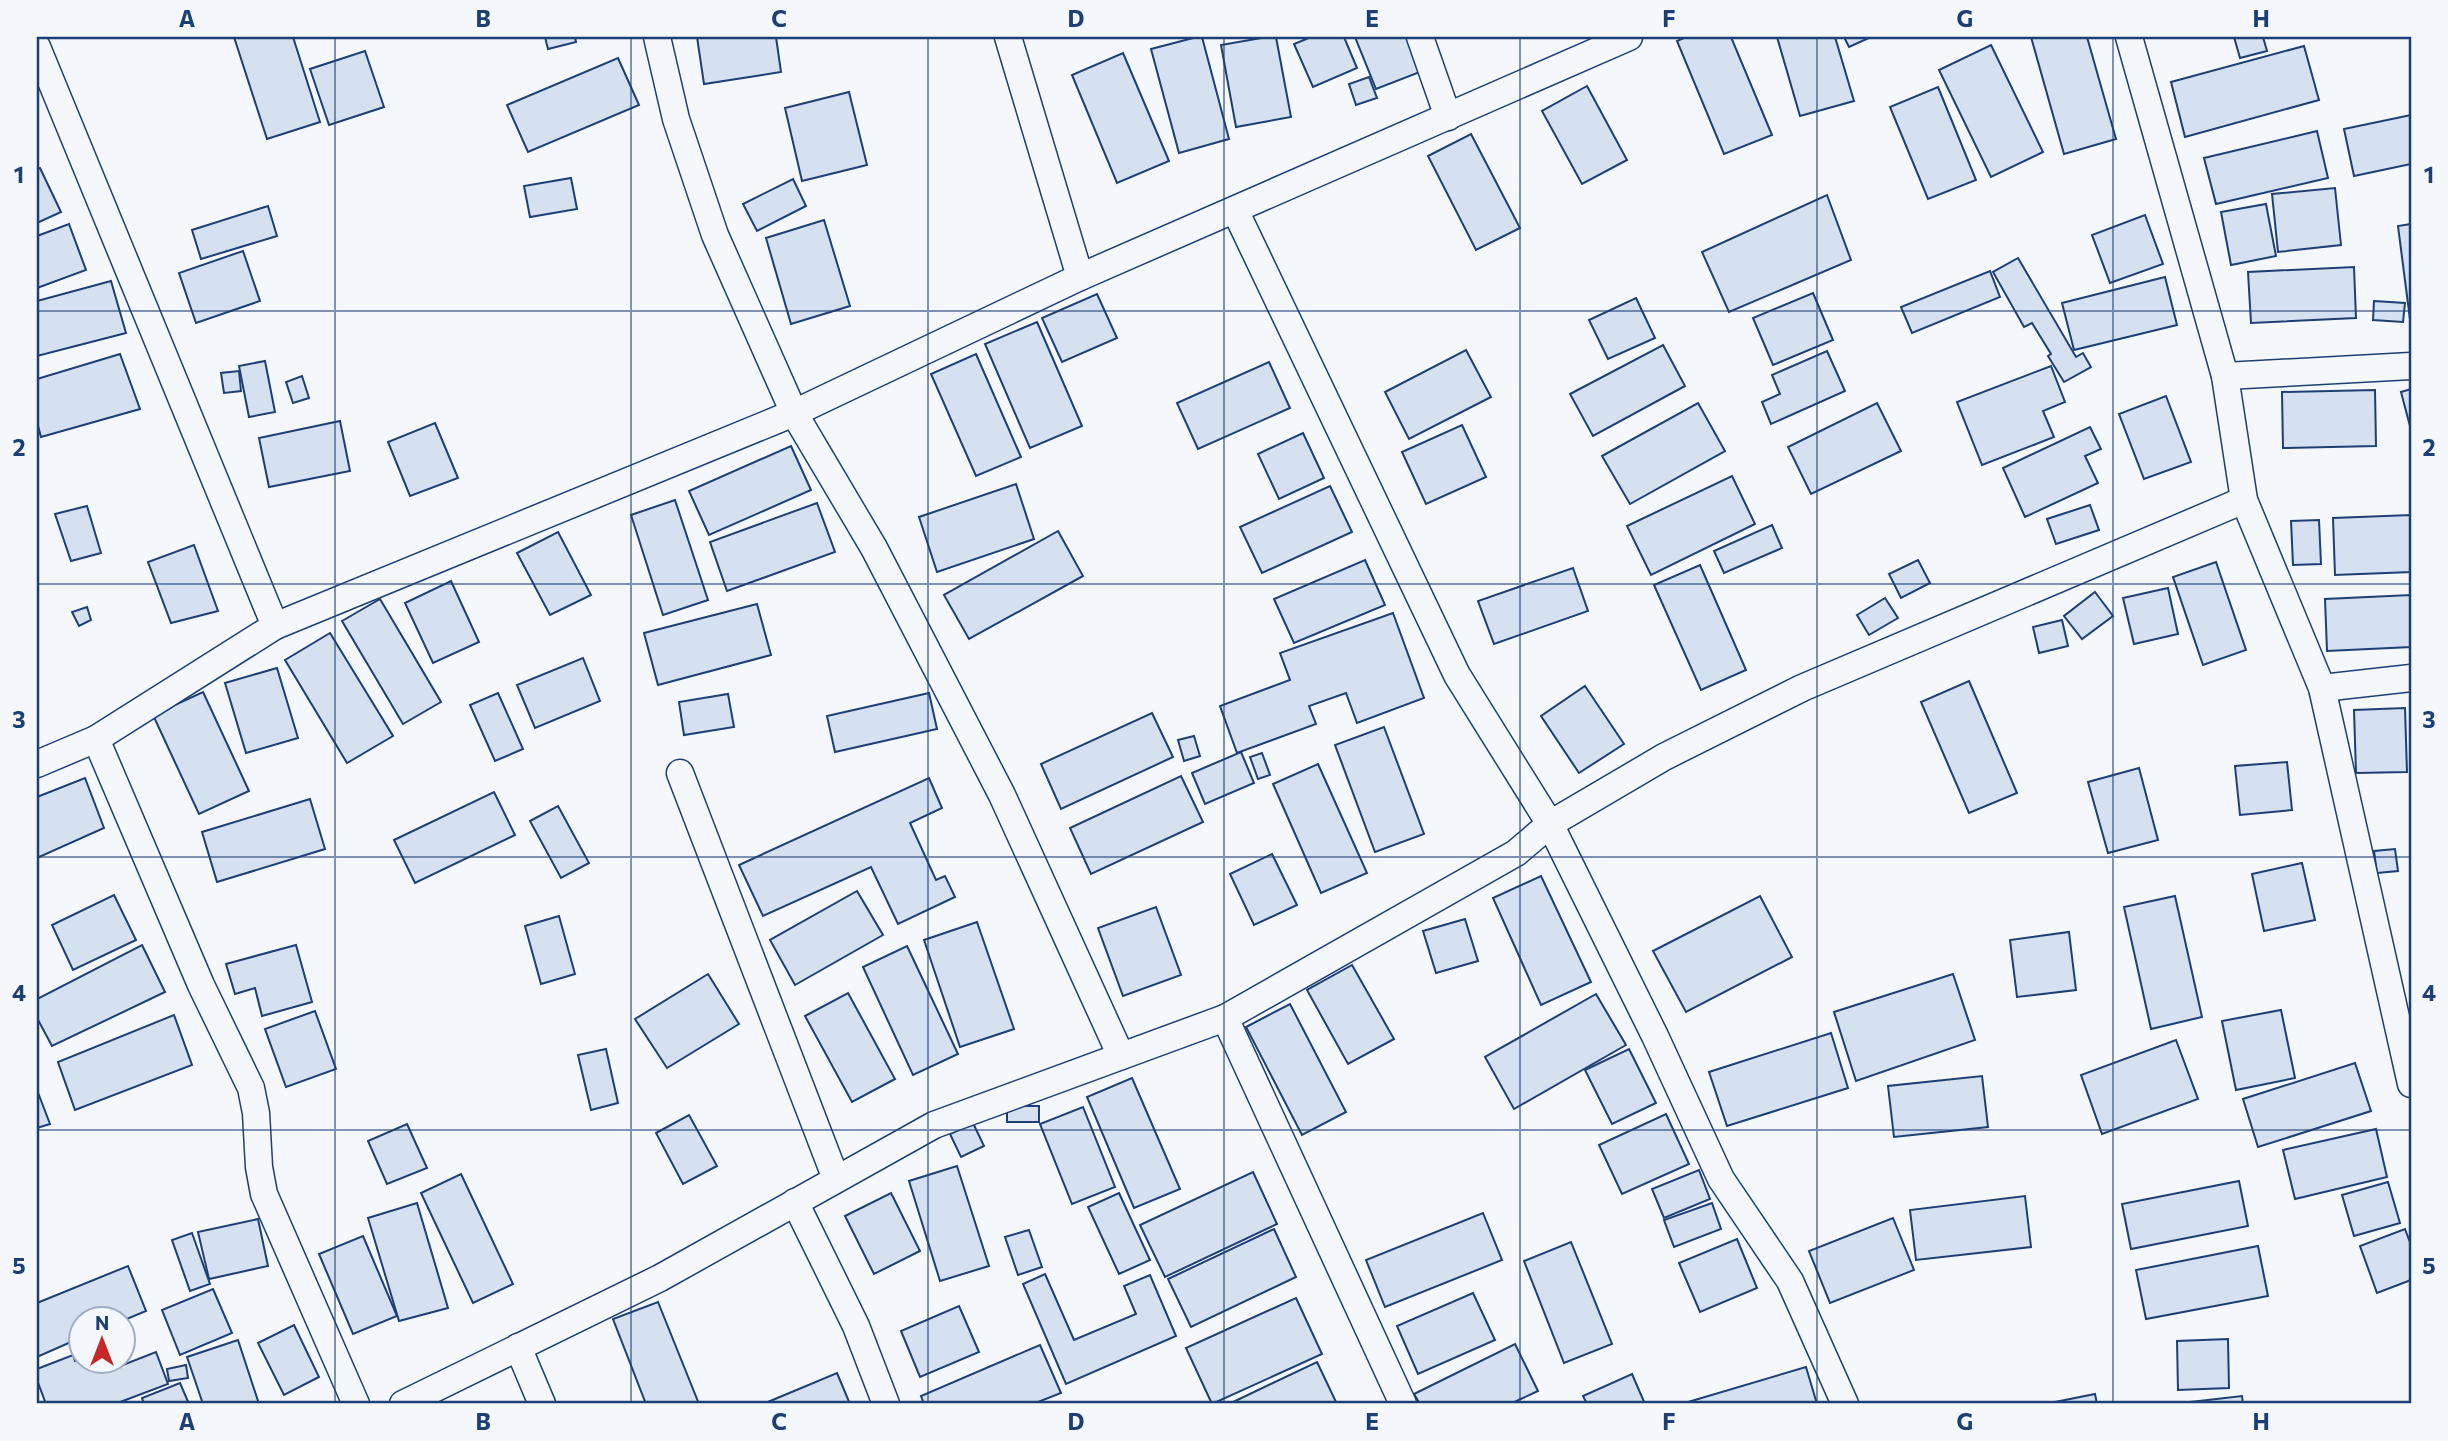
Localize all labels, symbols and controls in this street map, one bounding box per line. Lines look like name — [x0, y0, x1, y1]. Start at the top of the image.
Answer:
text: A — [179, 4, 196, 32]
text: B — [475, 4, 491, 32]
text: C — [771, 4, 787, 32]
text: D — [1068, 4, 1085, 32]
text: E — [1365, 4, 1379, 32]
text: F — [1662, 4, 1676, 32]
text: G — [1957, 4, 1973, 32]
text: H — [2252, 4, 2270, 32]
text: 1 — [14, 160, 24, 188]
text: 1 — [2424, 160, 2434, 188]
text: 2 — [12, 433, 26, 461]
text: 2 — [2422, 433, 2436, 461]
text: 3 — [12, 705, 26, 733]
text: 3 — [2422, 705, 2436, 733]
text: 4 — [12, 978, 26, 1006]
text: 4 — [2422, 978, 2436, 1006]
text: 5 — [12, 1251, 26, 1279]
text: 5 — [2422, 1251, 2436, 1279]
north arrow — [66, 1304, 136, 1374]
text: N — [95, 1311, 109, 1334]
text: A — [179, 1407, 196, 1435]
text: B — [475, 1407, 491, 1435]
text: C — [771, 1407, 787, 1435]
text: D — [1068, 1407, 1085, 1435]
text: E — [1365, 1407, 1379, 1435]
text: F — [1662, 1407, 1676, 1435]
text: G — [1957, 1407, 1973, 1435]
text: H — [2252, 1407, 2270, 1435]

